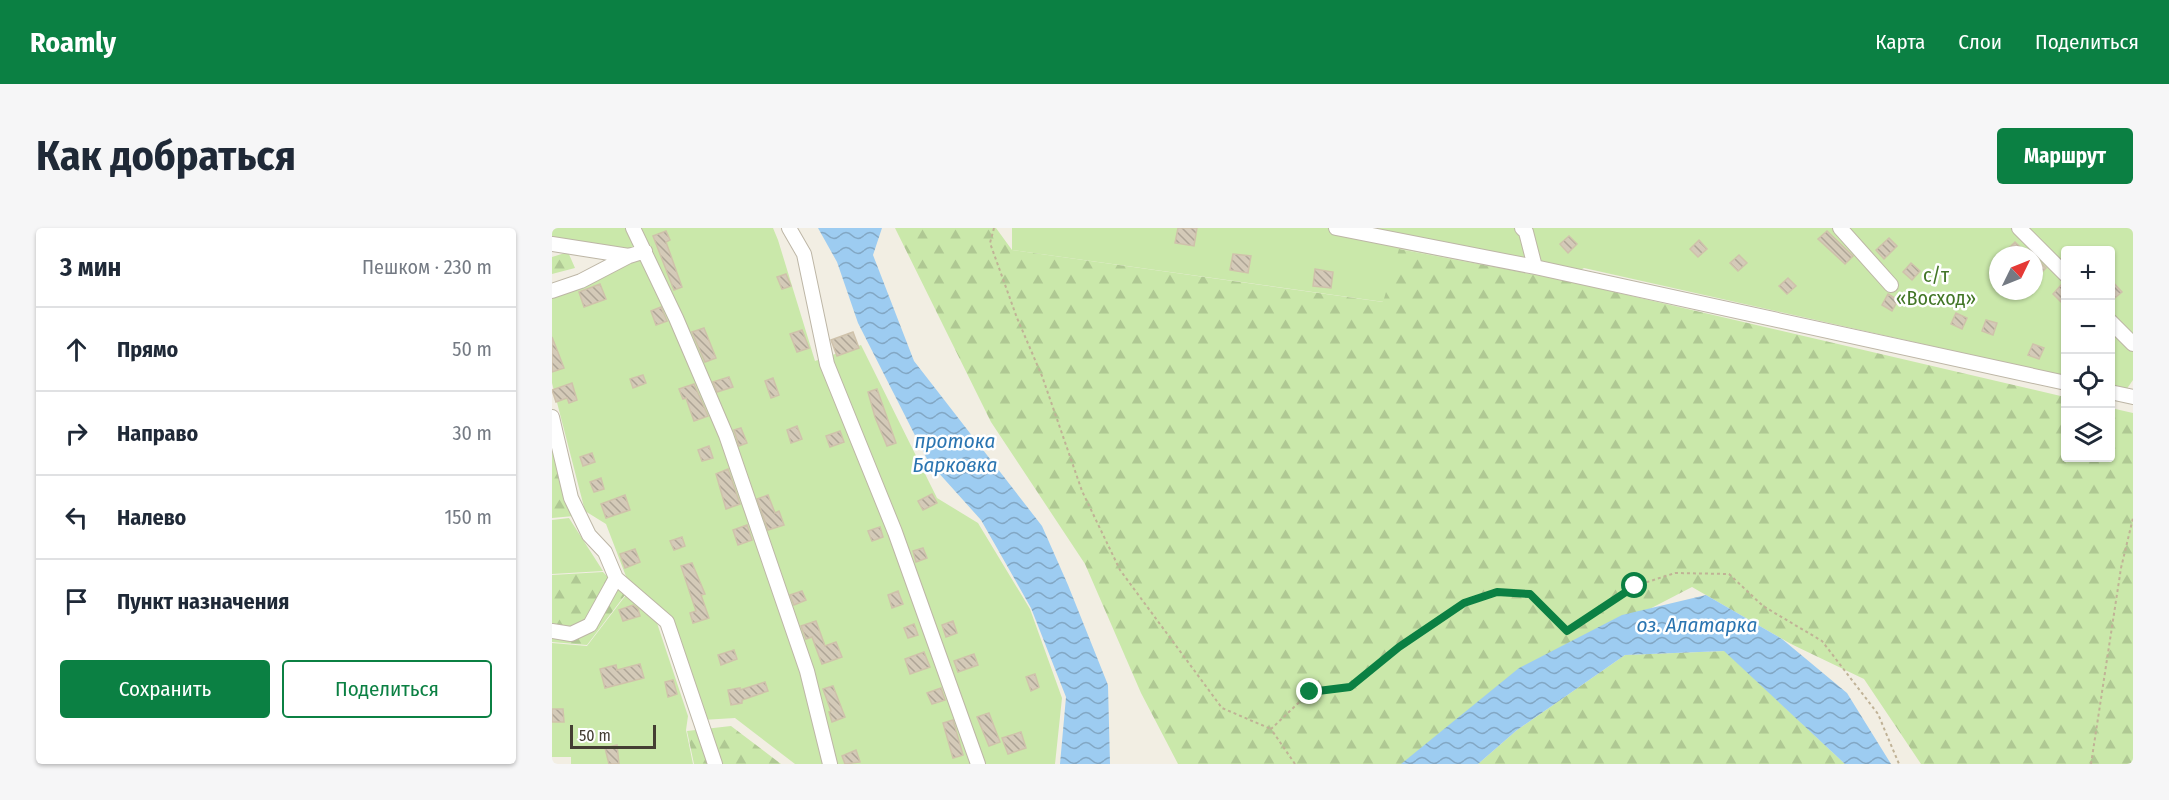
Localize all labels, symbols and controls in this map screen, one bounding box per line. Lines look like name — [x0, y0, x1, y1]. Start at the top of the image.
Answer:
text: Roamly — [30, 26, 116, 59]
text: Карта — [1875, 29, 1925, 55]
text: Слои — [1958, 29, 2002, 55]
text: Поделиться — [2035, 29, 2139, 55]
button: Маршрут — [1997, 128, 2133, 184]
text: Как добраться — [36, 131, 296, 181]
north arrow — [1989, 246, 2043, 300]
map controls — [2061, 246, 2115, 462]
button: + — [2061, 246, 2115, 300]
text: 3 мин — [60, 252, 121, 283]
text: Пешком · 230 m — [362, 255, 492, 279]
park label: с/т «Восход» — [1896, 263, 1976, 310]
button: − — [2061, 300, 2115, 354]
icon: ahead — [60, 333, 93, 366]
text: Прямо — [117, 336, 178, 363]
text: 50 m — [452, 337, 492, 361]
button: locate — [2061, 354, 2115, 408]
button: layers — [2061, 408, 2115, 462]
icon: right — [60, 417, 93, 450]
text: Направо — [117, 420, 198, 447]
text: 30 m — [452, 421, 492, 445]
water label: протока Барковка — [913, 428, 997, 478]
icon: left — [60, 501, 93, 534]
text: Налево — [117, 504, 186, 531]
text: 150 m — [445, 505, 492, 529]
route start — [1621, 572, 1647, 598]
icon: arrive — [60, 585, 93, 618]
text: Пункт назначения — [117, 588, 289, 615]
water label: оз. Алатарка — [1637, 612, 1757, 638]
button: Сохранить — [60, 660, 270, 718]
button: Поделиться — [282, 660, 492, 718]
route end — [1296, 678, 1322, 704]
scale bar — [570, 722, 656, 750]
text: 50 m — [579, 726, 611, 745]

